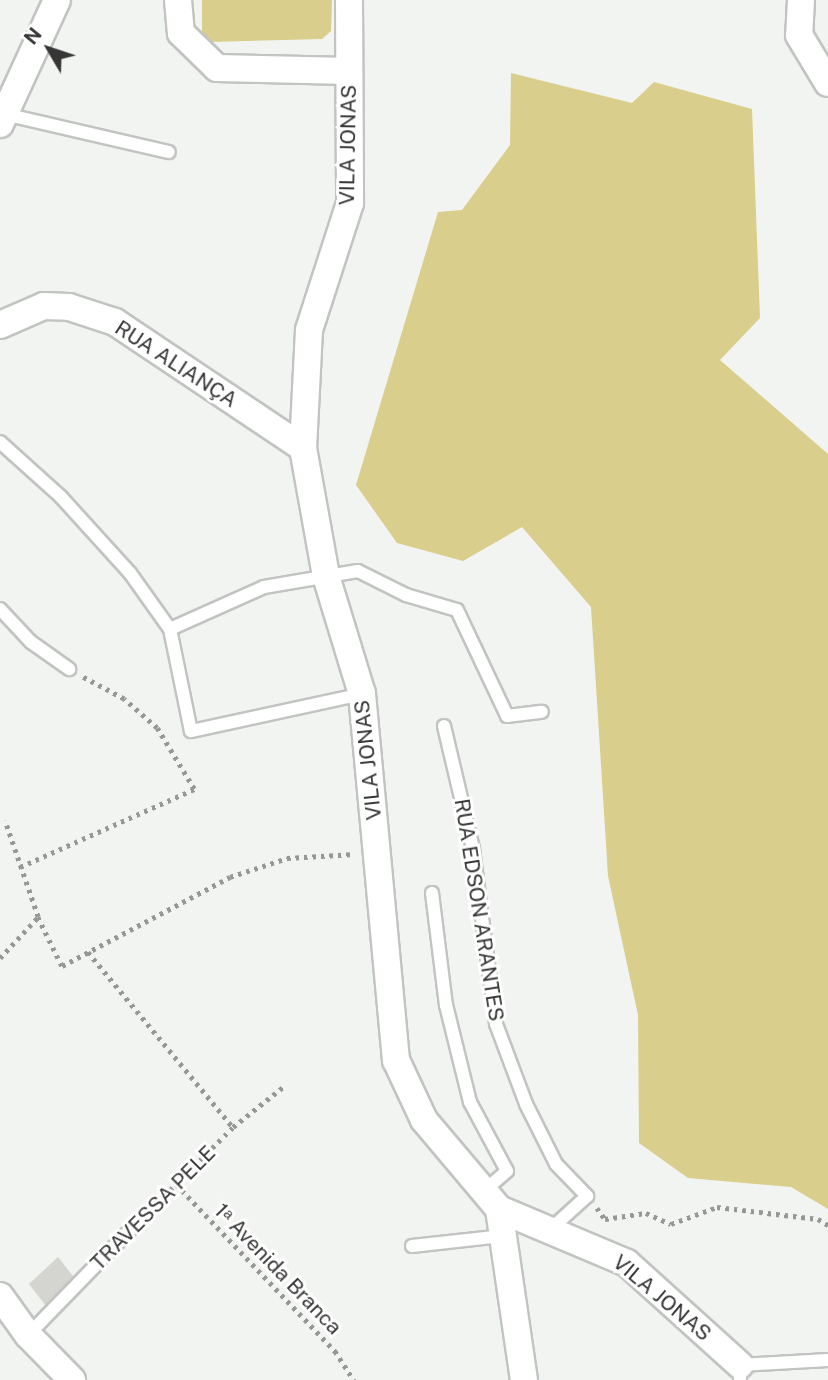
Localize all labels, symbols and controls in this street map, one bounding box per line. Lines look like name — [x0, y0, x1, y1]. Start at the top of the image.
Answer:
north arrow — [14, 14, 84, 84]
text: N — [19, 23, 46, 48]
street label: VILA JONAS — [334, 84, 362, 206]
street label: RUA ALIANÇA — [110, 315, 242, 413]
street label: VILA JONAS — [349, 699, 387, 821]
street label: RUA EDSON ARANTES — [449, 797, 509, 1023]
street label: TRAVESSA PELE — [85, 1140, 221, 1276]
street label: 1ᵃ Avenida Branca — [209, 1198, 347, 1340]
street label: VILA JONAS — [608, 1250, 716, 1346]

